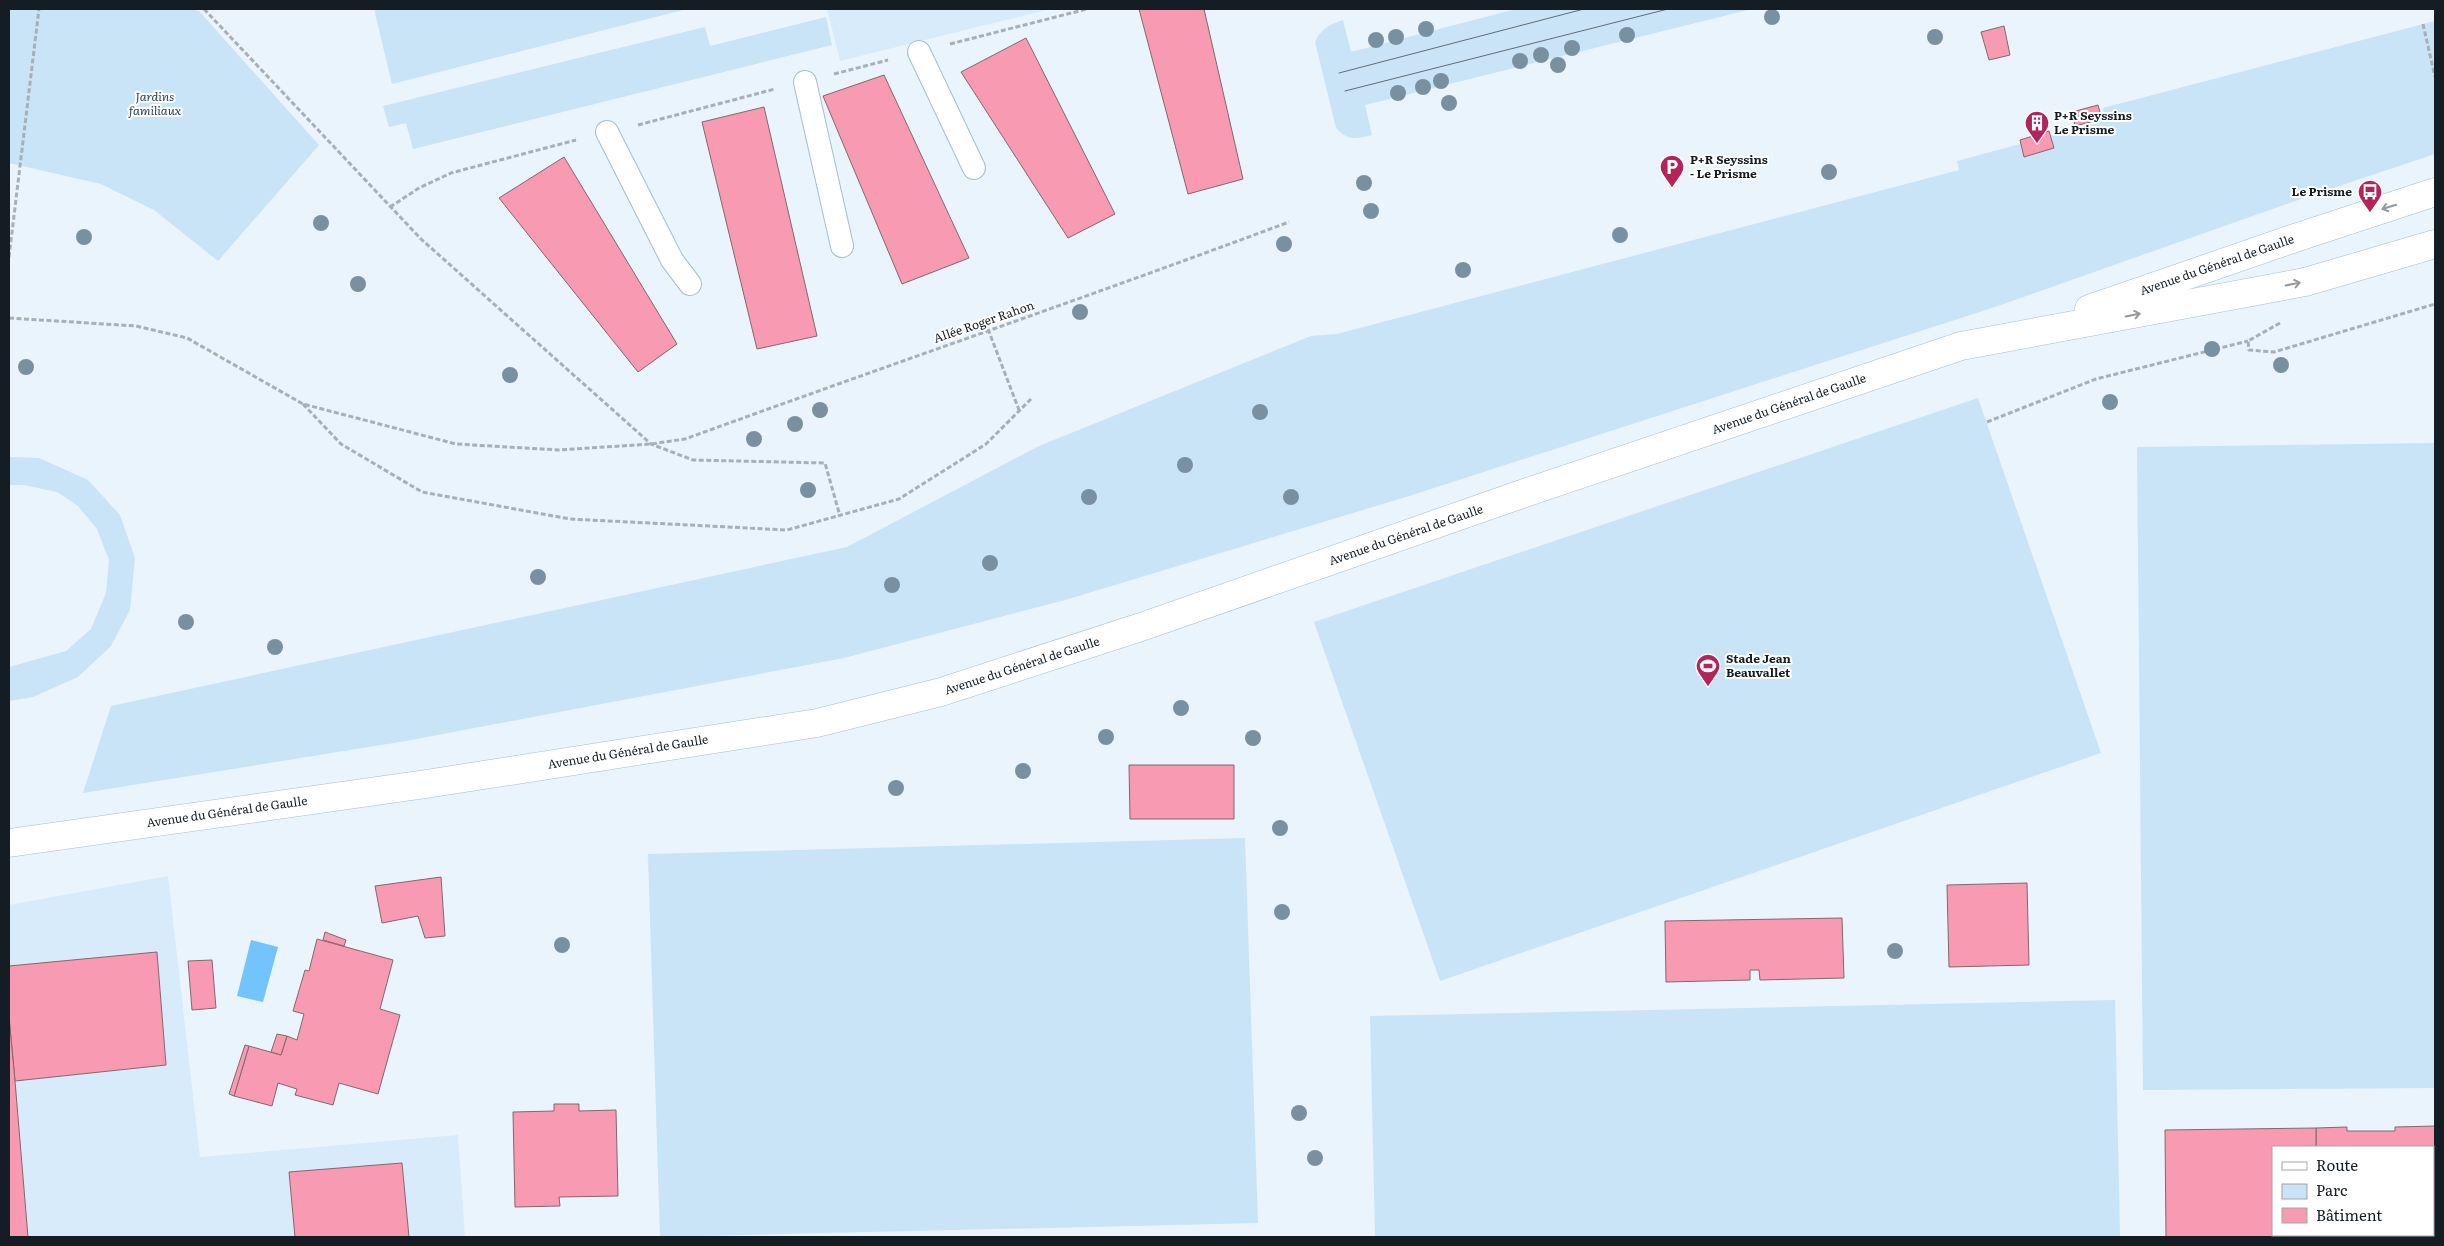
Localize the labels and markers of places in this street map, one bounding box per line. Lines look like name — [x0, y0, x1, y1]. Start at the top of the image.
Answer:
place label: P+R Seyssins Le Prisme — [2054, 106, 2132, 138]
building icon: P+R Seyssins Le Prisme — [2024, 110, 2050, 144]
place label: P+R Seyssins - Le Prisme — [1690, 150, 1768, 182]
parking icon: P+R Seyssins - Le Prisme — [1659, 154, 1685, 188]
bus stop icon: Le Prisme — [2357, 179, 2383, 213]
place label: Le Prisme — [2292, 182, 2352, 200]
place label: Stade Jean Beauvallet — [1726, 649, 1791, 681]
sports icon: Stade Jean Beauvallet — [1695, 653, 1721, 687]

